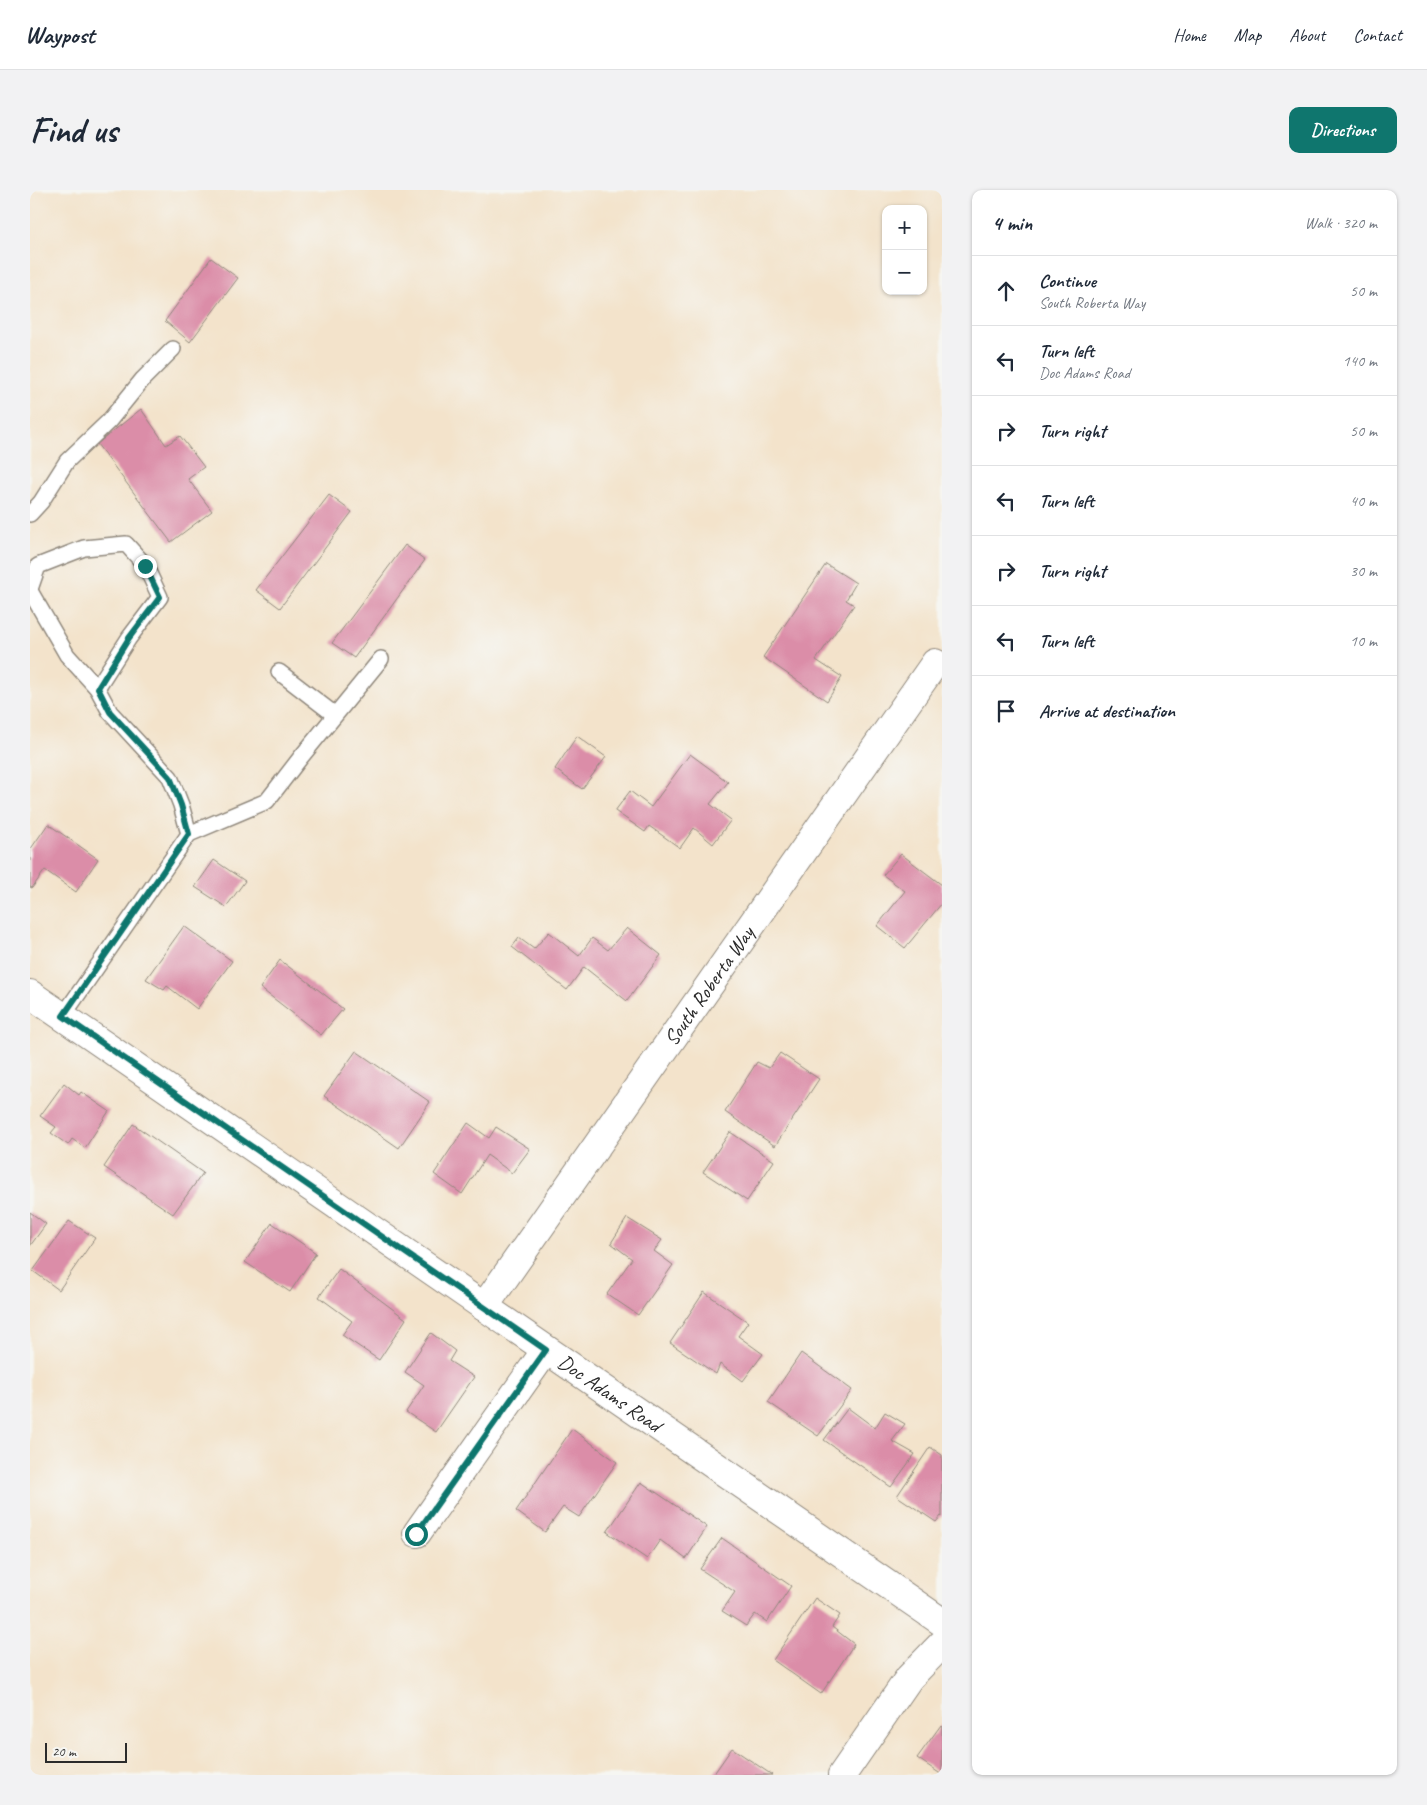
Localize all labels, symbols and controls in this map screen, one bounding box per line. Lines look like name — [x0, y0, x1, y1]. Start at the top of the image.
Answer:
text: Waypost — [25, 20, 95, 50]
text: Home — [1173, 24, 1206, 46]
text: Map — [1234, 24, 1261, 46]
text: About — [1289, 24, 1325, 46]
text: Contact — [1353, 24, 1402, 46]
button: Directions — [1289, 107, 1397, 153]
text: Find us — [30, 108, 117, 153]
map controls — [882, 205, 927, 295]
button: + — [882, 205, 927, 250]
text: 4 min — [992, 210, 1032, 236]
text: Walk · 320 m — [1305, 213, 1377, 233]
button: − — [882, 250, 927, 295]
text: Continue — [1039, 269, 1096, 293]
icon: ahead — [992, 277, 1020, 305]
text: 50 m — [1350, 281, 1377, 301]
text: South Roberta Way — [1039, 293, 1145, 313]
text: Turn left — [1039, 339, 1094, 363]
icon: left — [992, 347, 1020, 375]
text: 140 m — [1343, 351, 1377, 371]
text: Doc Adams Road — [1039, 363, 1130, 383]
icon: right — [992, 417, 1020, 445]
text: Turn right — [1039, 419, 1106, 443]
text: 50 m — [1350, 421, 1377, 441]
icon: left — [992, 487, 1020, 515]
text: Turn left — [1039, 489, 1094, 513]
text: 40 m — [1350, 491, 1377, 511]
route end — [134, 555, 157, 578]
icon: right — [992, 557, 1020, 585]
text: Turn right — [1039, 559, 1106, 583]
text: 30 m — [1350, 561, 1377, 581]
icon: left — [992, 627, 1020, 655]
text: Turn left — [1039, 629, 1094, 653]
text: 10 m — [1350, 631, 1377, 651]
icon: arrive — [992, 697, 1020, 725]
text: Arrive at destination — [1039, 699, 1175, 723]
street label: South Roberta Way — [658, 920, 761, 1051]
street label: Doc Adams Road — [553, 1349, 670, 1440]
route start — [405, 1523, 428, 1546]
scale bar — [45, 1740, 128, 1763]
text: 20 m — [52, 1743, 76, 1760]

